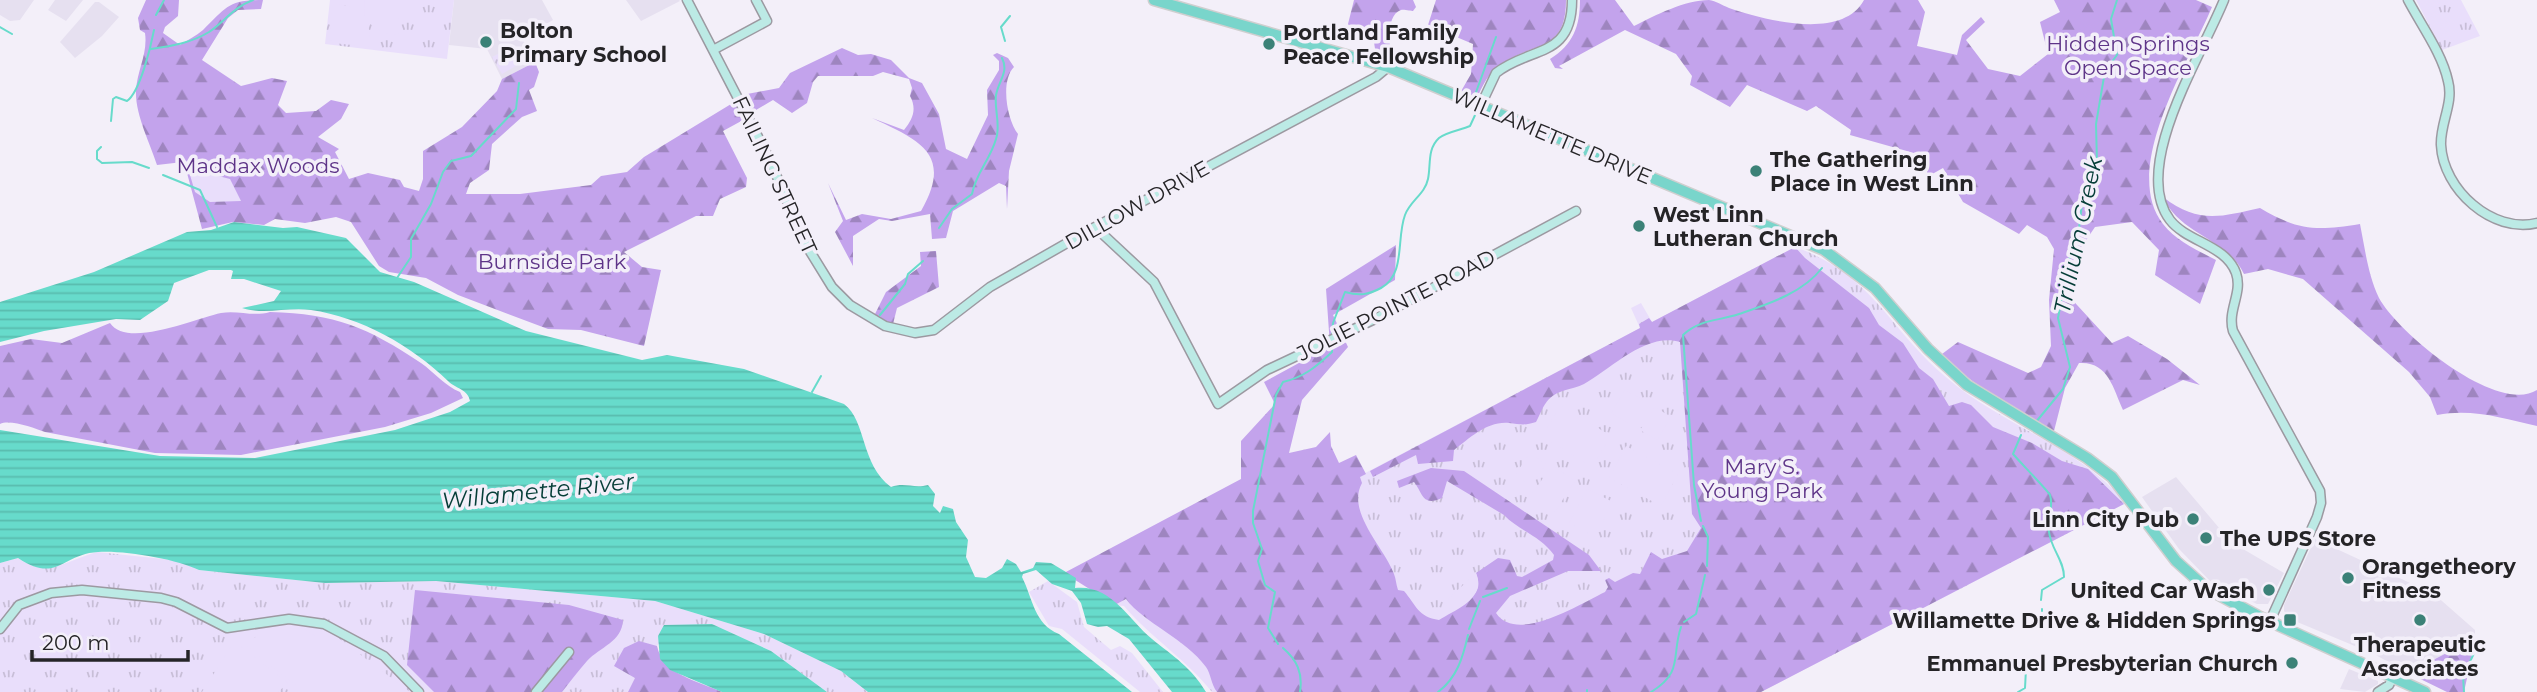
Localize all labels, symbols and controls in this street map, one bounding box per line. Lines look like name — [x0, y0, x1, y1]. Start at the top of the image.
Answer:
place label: Bolton Primary School — [500, 18, 667, 67]
place label: Portland Family Peace Fellowship — [1283, 20, 1474, 69]
park label: Hidden Springs Open Space — [2046, 31, 2210, 80]
marker: Bolton Primary School — [478, 34, 494, 50]
marker: Portland Family Peace Fellowship — [1261, 36, 1277, 52]
street label: WILLAMETTE DRIVE — [1449, 83, 1655, 189]
street label: FAILING STREET — [727, 92, 823, 258]
place label: The Gathering Place in West Linn — [1770, 147, 1974, 196]
park label: Maddax Woods — [176, 153, 340, 178]
water label: Trillium Creek — [2048, 153, 2109, 316]
street label: DILLOW DRIVE — [1060, 155, 1214, 255]
marker: The Gathering Place in West Linn — [1748, 163, 1764, 179]
place label: West Linn Lutheran Church — [1653, 202, 1839, 251]
marker: West Linn Lutheran Church — [1631, 218, 1647, 234]
street label: JOLIE POINTE ROAD — [1292, 244, 1499, 366]
park label: Burnside Park — [478, 249, 627, 274]
park label: Mary S. Young Park — [1701, 454, 1823, 503]
water label: Willamette River — [441, 467, 636, 515]
place label: Linn City Pub — [2032, 507, 2179, 532]
marker: Linn City Pub — [2185, 511, 2201, 527]
place label: The UPS Store — [2220, 526, 2376, 551]
marker: The UPS Store — [2198, 530, 2214, 546]
place label: Orangetheory Fitness — [2362, 554, 2516, 603]
marker: Orangetheory Fitness — [2340, 570, 2356, 586]
place label: United Car Wash — [2070, 578, 2255, 603]
marker: United Car Wash — [2261, 582, 2277, 598]
place label: Willamette Drive & Hidden Springs — [1893, 608, 2276, 633]
marker: Willamette Drive & Hidden Springs — [2282, 612, 2298, 628]
marker: Therapeutic Associates — [2412, 612, 2428, 628]
scale bar — [32, 618, 187, 662]
text: 200 m — [42, 630, 109, 655]
place label: Therapeutic Associates — [2354, 632, 2487, 681]
place label: Emmanuel Presbyterian Church — [1927, 651, 2278, 676]
marker: Emmanuel Presbyterian Church — [2284, 655, 2300, 671]

